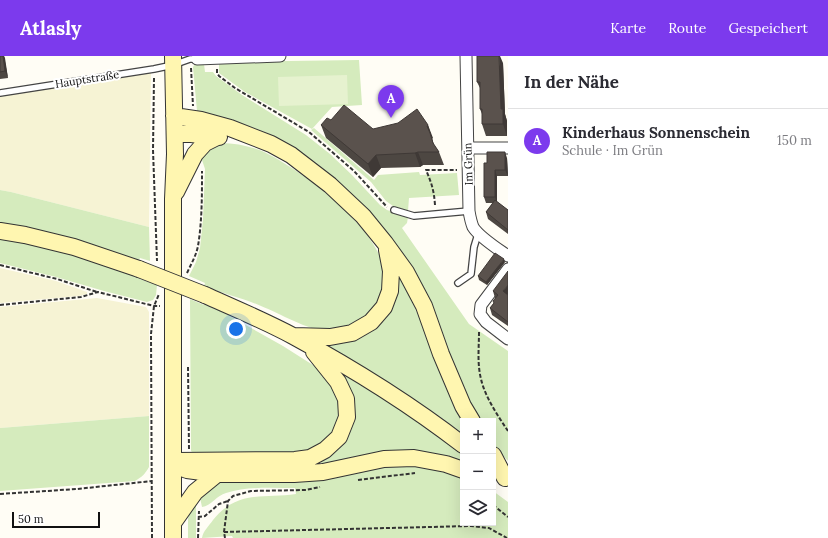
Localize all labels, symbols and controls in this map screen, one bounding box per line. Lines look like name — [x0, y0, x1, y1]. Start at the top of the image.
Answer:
text: Atlasly — [20, 16, 81, 40]
text: Karte — [610, 19, 646, 37]
text: Route — [668, 19, 706, 37]
text: Gespeichert — [728, 19, 808, 37]
street label: Hauptstraße — [54, 67, 120, 91]
text: In der Nähe — [524, 71, 619, 93]
pin: A — [378, 85, 404, 118]
text: Kinderhaus Sonnenschein — [562, 123, 750, 142]
text: A — [533, 132, 541, 149]
text: 150 m — [777, 132, 812, 149]
street label: Im Grün — [460, 142, 476, 186]
text: Schule · Im Grün — [562, 142, 663, 159]
your location — [226, 319, 246, 339]
map controls — [460, 418, 496, 526]
button: + — [460, 418, 496, 454]
button: − — [460, 454, 496, 490]
button: layers — [460, 490, 496, 526]
scale bar — [12, 510, 100, 529]
text: 50 m — [18, 512, 44, 526]

